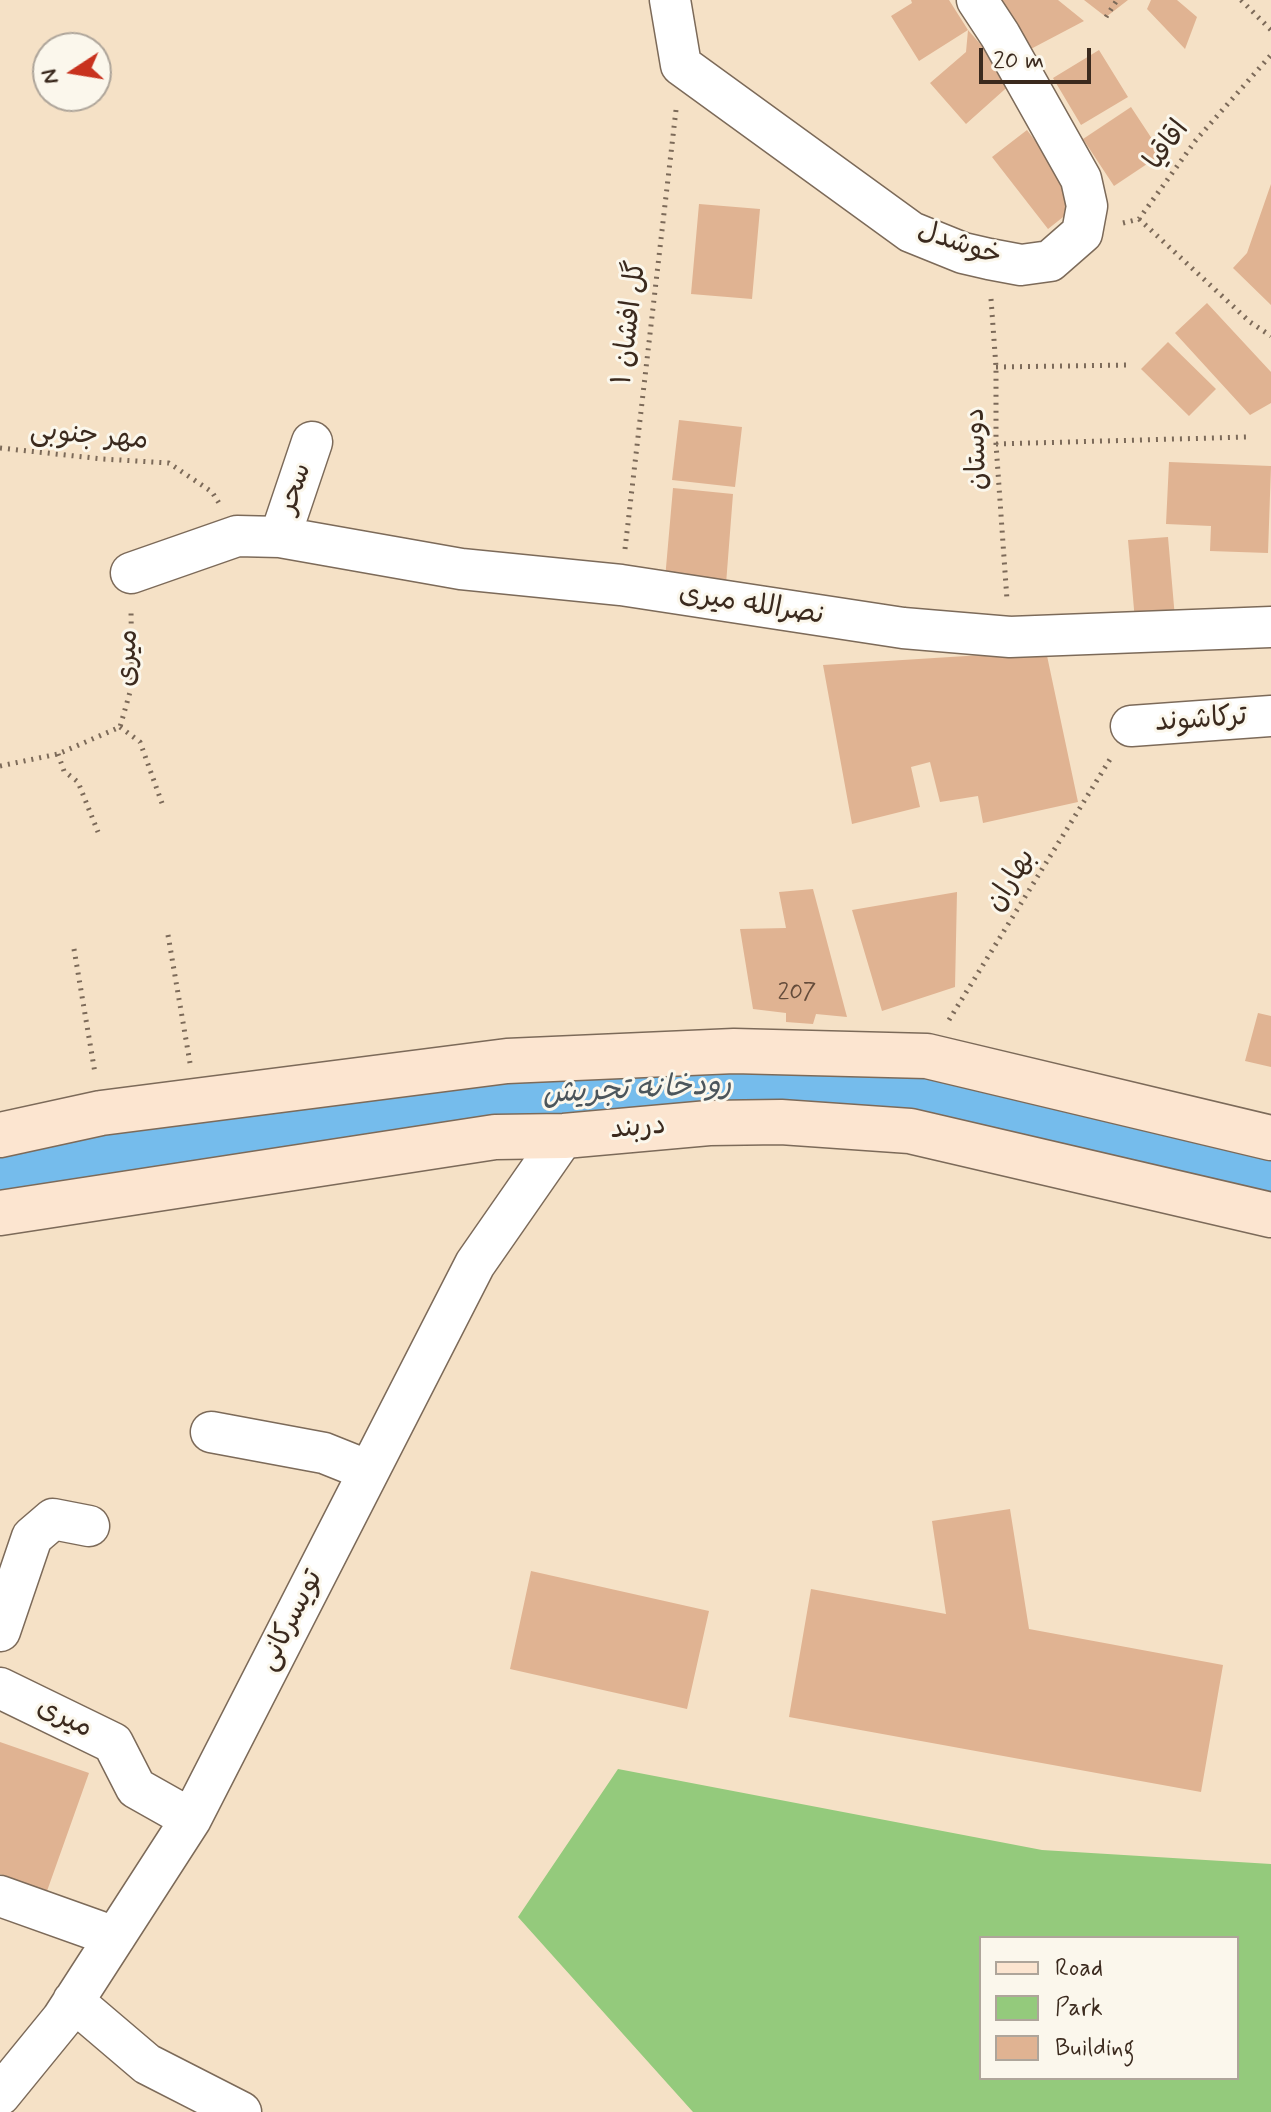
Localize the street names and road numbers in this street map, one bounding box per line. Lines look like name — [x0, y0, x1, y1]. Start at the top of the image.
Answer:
street label: اقاقیا — [1138, 114, 1198, 178]
street label: خوشدل — [913, 215, 1005, 275]
street label: گل افشان ۱ — [607, 259, 655, 387]
street label: دوستان — [960, 407, 996, 491]
street label: مهر جنوبی — [28, 415, 150, 459]
street label: سحر — [272, 459, 320, 519]
street label: نصرالله میری — [676, 578, 828, 634]
street label: میری — [111, 629, 147, 687]
street label: ترکاشوند — [1154, 701, 1248, 741]
street label: بهاران — [980, 843, 1044, 919]
street label: دربند — [609, 1110, 667, 1148]
street label: تویسرکانی — [252, 1565, 332, 1677]
street label: میری — [31, 1691, 97, 1747]

